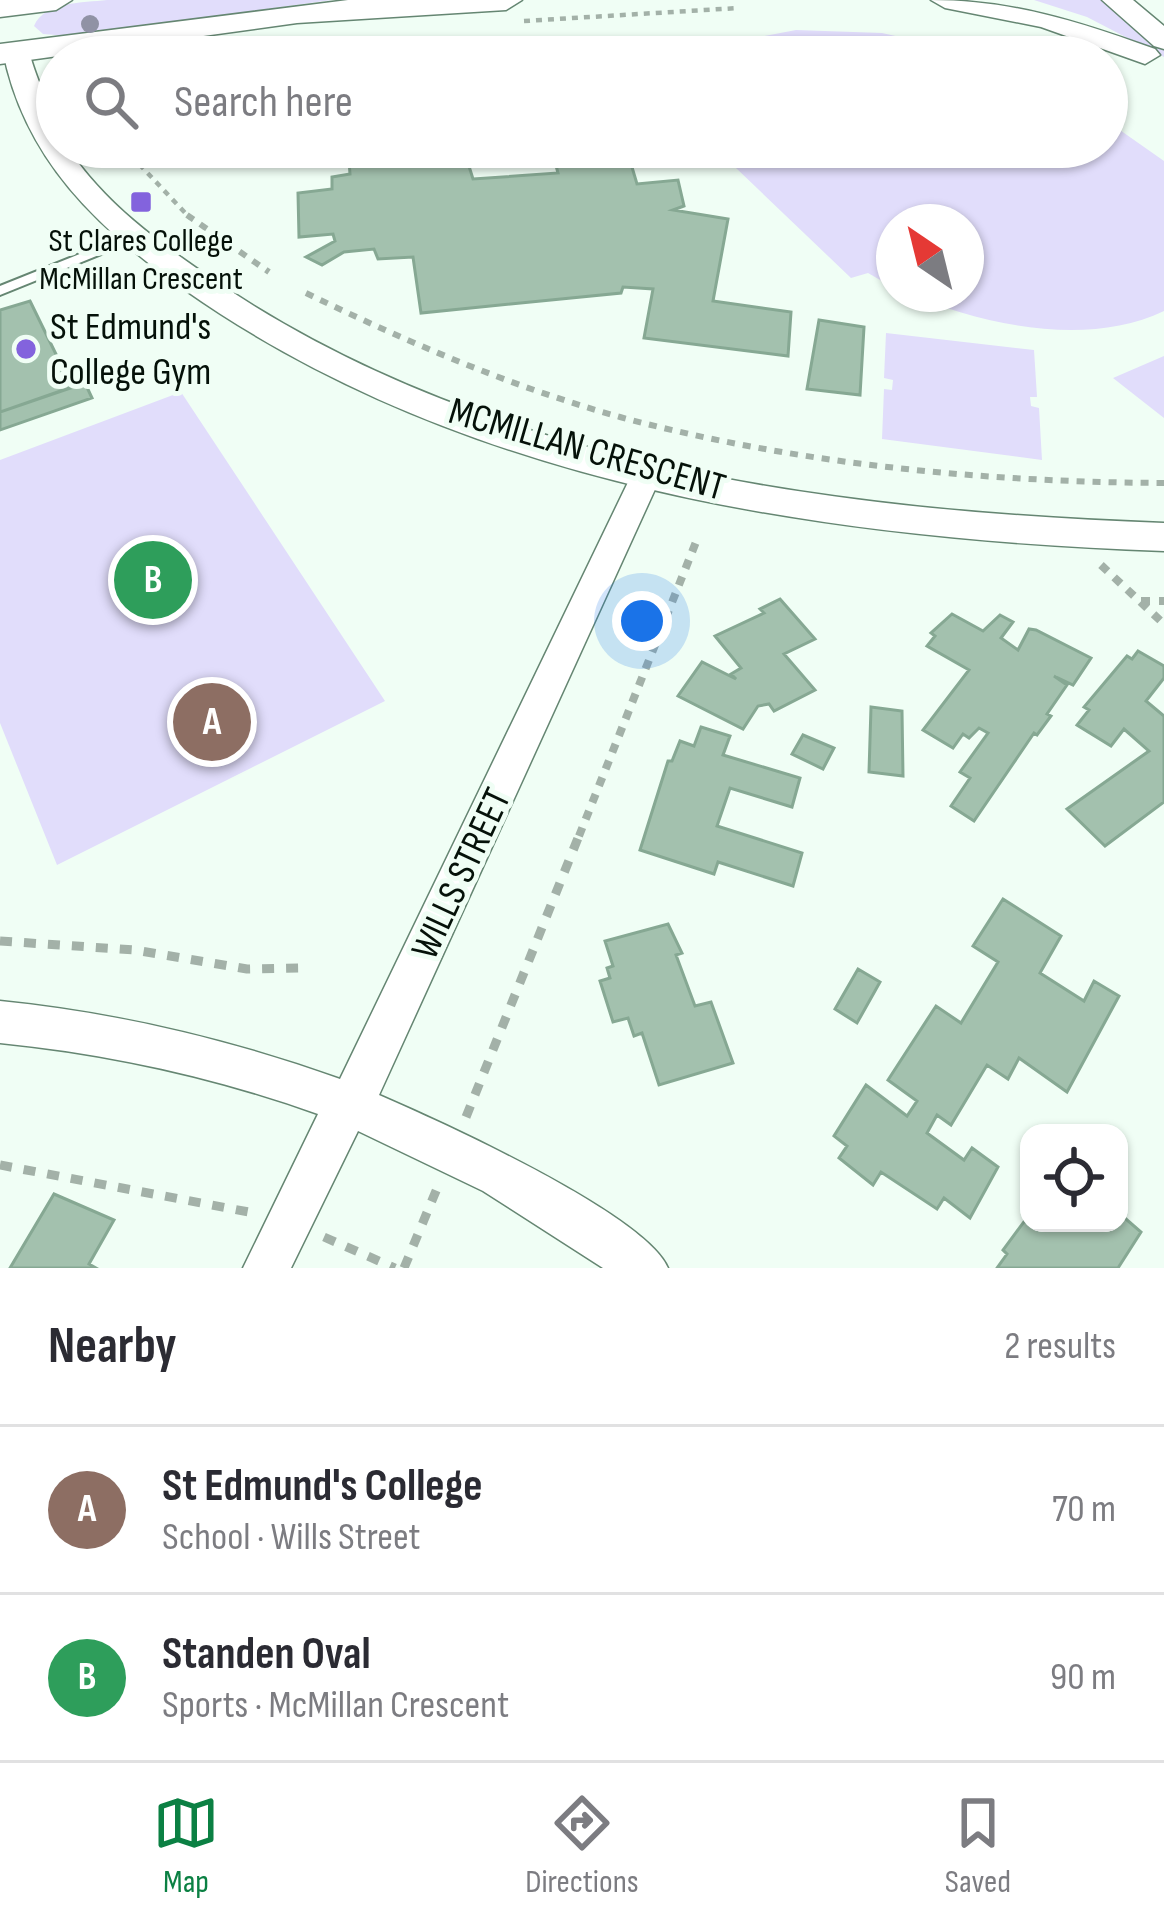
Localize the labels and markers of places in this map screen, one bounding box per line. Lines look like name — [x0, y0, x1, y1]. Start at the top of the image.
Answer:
marker: St Clares College McMillan Crescent — [128, 189, 154, 215]
place label: St Clares College McMillan Crescent — [39, 221, 243, 299]
place label: St Edmund's College Gym — [50, 304, 211, 396]
marker: St Edmund's College Gym — [13, 336, 39, 362]
pin: B — [114, 535, 192, 625]
pin: A — [173, 677, 251, 767]

